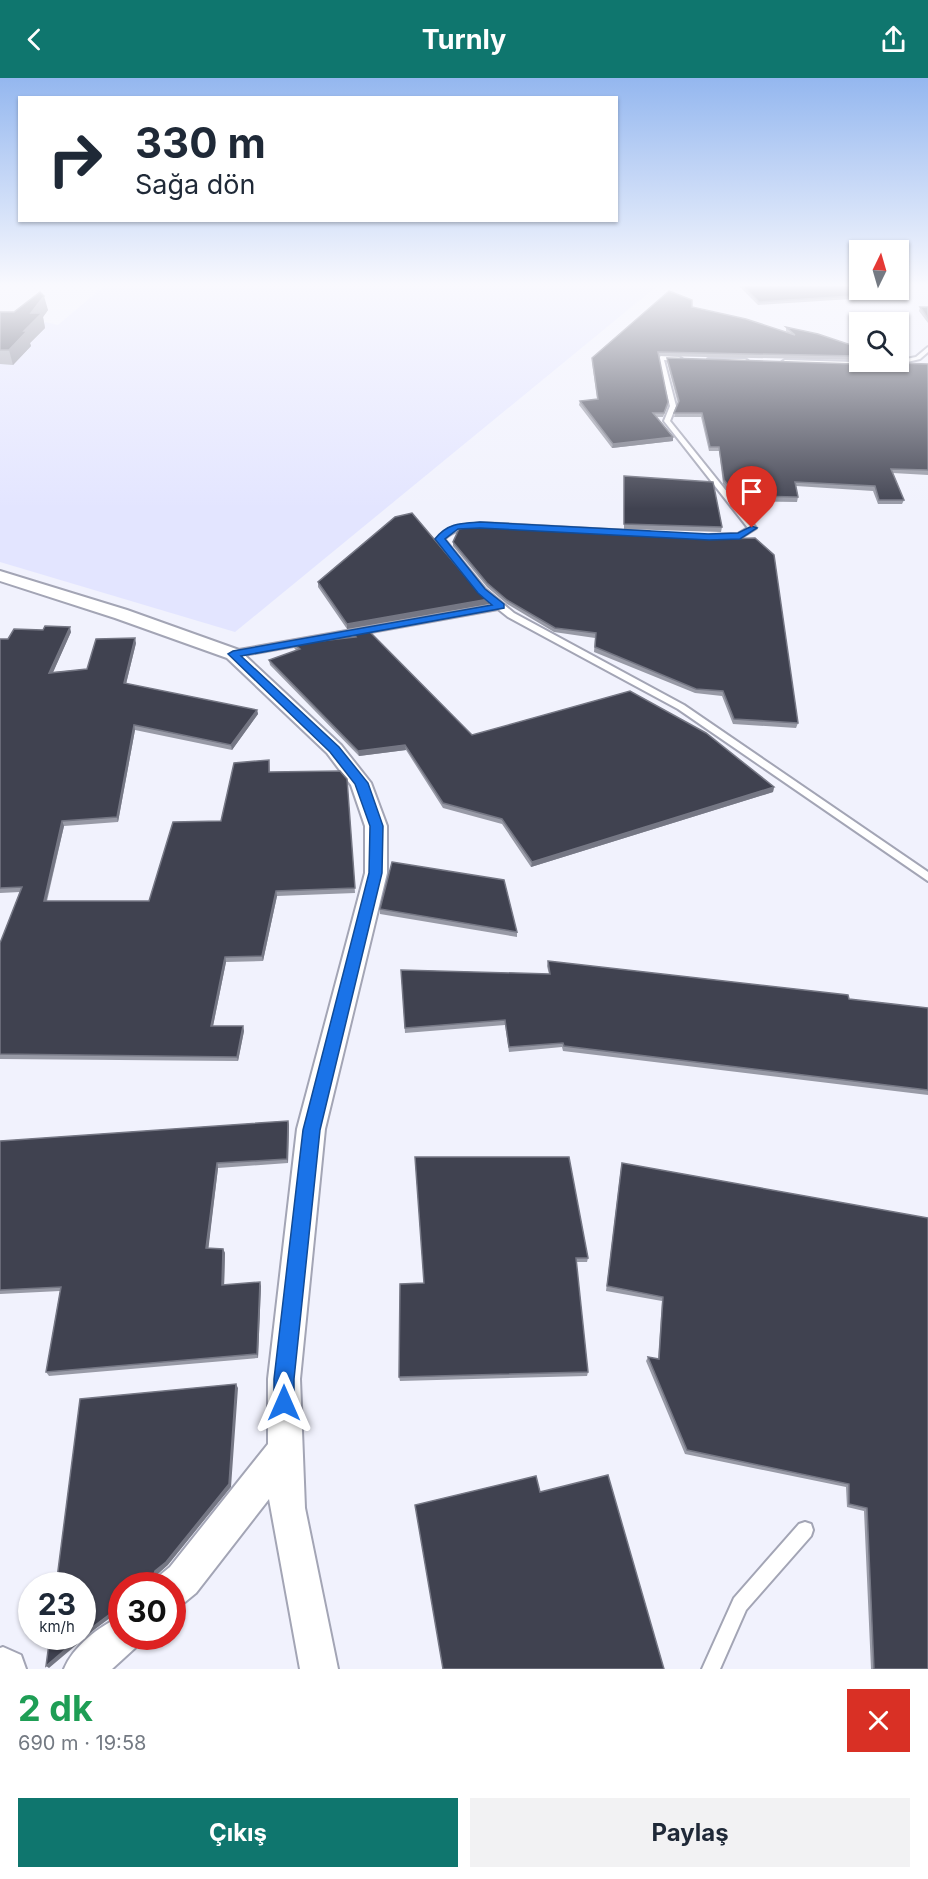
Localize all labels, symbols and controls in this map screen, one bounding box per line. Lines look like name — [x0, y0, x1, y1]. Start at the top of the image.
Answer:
icon: back — [18, 23, 51, 56]
text: Turnly — [422, 23, 506, 56]
icon: share — [877, 23, 910, 56]
text: 330 m — [135, 117, 266, 168]
icon: right — [36, 120, 114, 198]
text: Sağa dön — [135, 168, 255, 201]
north arrow — [849, 240, 909, 300]
map controls — [849, 240, 909, 372]
button: search — [849, 312, 909, 372]
pin — [726, 466, 777, 528]
icon: arrive — [735, 475, 768, 508]
position arrow — [252, 1371, 316, 1435]
speed limit sign: 30 — [108, 1572, 186, 1650]
text: 23 — [38, 1586, 76, 1622]
text: km/h — [39, 1617, 75, 1636]
text: 2 dk — [18, 1686, 93, 1730]
button: close — [847, 1689, 910, 1752]
text: 690 m · 19:58 — [18, 1731, 146, 1755]
button: Çıkış — [18, 1798, 458, 1867]
button: Paylaş — [470, 1798, 910, 1867]

